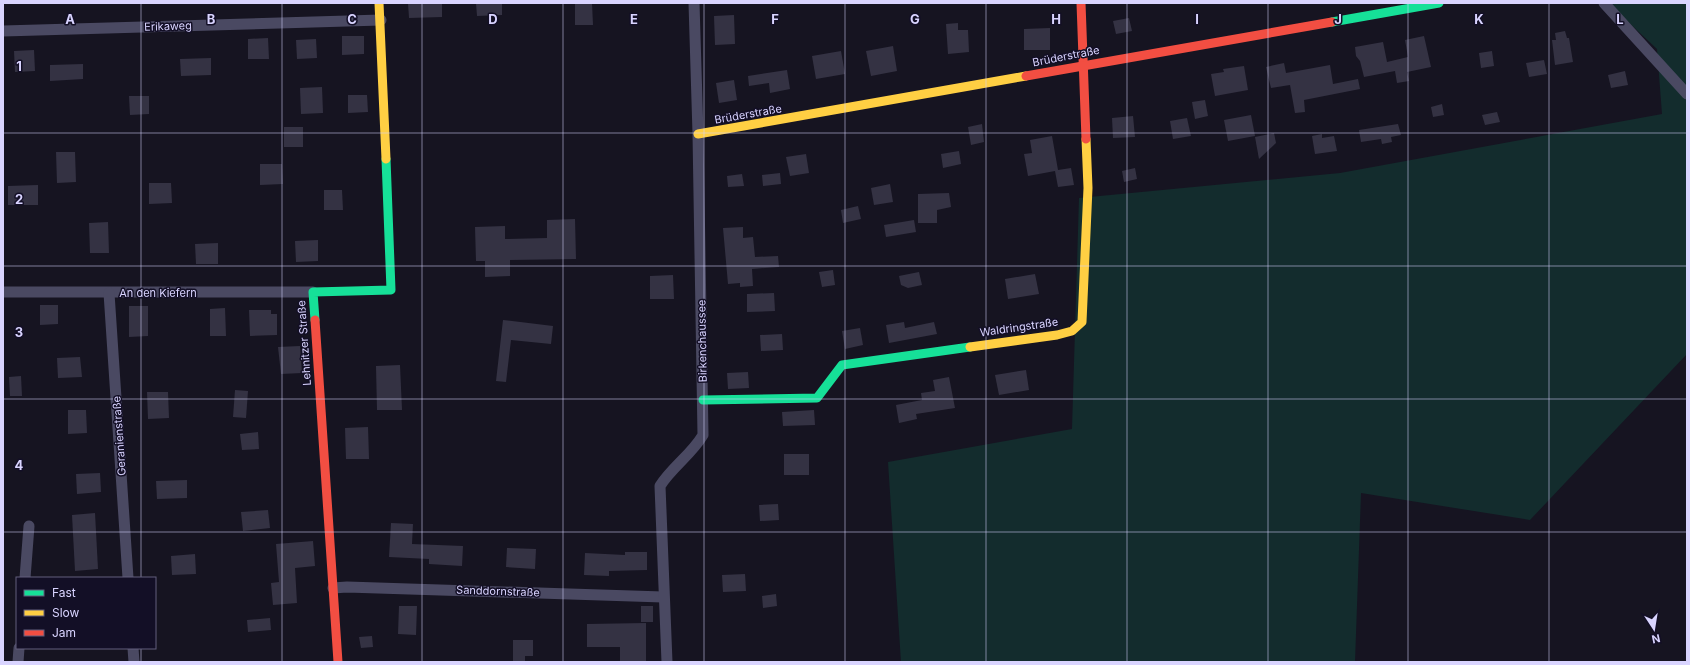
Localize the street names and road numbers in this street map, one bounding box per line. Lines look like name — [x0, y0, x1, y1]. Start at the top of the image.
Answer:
street label: Erikaweg — [144, 18, 192, 34]
street label: Brüderstraße — [1031, 43, 1101, 69]
street label: Brüderstraße — [713, 101, 783, 127]
street label: An den Kiefern — [119, 286, 197, 300]
street label: Birkenchaussee — [694, 299, 710, 383]
street label: Lehnitzer Straße — [294, 300, 314, 386]
street label: Waldringstraße — [979, 315, 1059, 339]
street label: Geranienstraße — [109, 396, 129, 476]
street label: Sanddornstraße — [456, 583, 540, 599]

